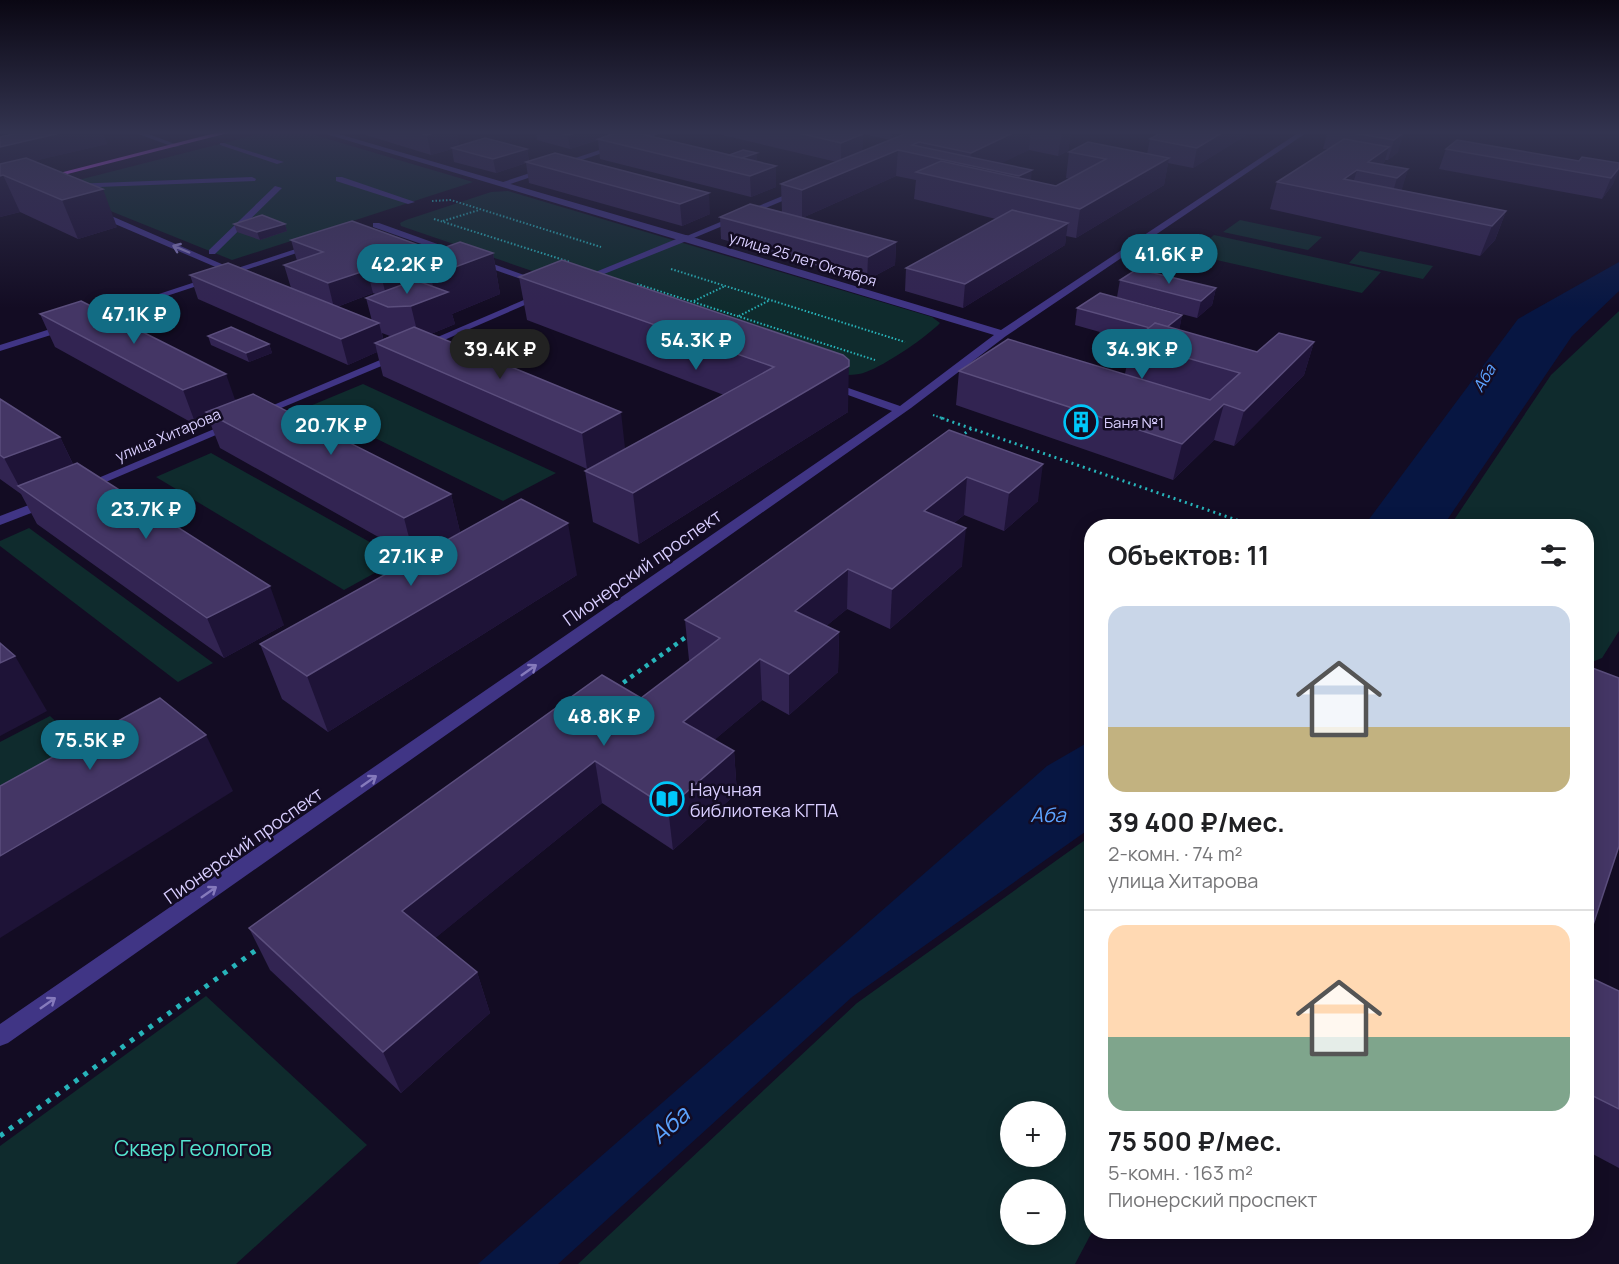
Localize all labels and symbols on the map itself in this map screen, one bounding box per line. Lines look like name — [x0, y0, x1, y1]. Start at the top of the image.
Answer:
street label: улица 25 лет Октября — [727, 227, 879, 291]
pin: 41.6K ₽ — [1114, 234, 1224, 285]
one-way arrow — [172, 243, 191, 254]
pin: 42.2K ₽ — [352, 244, 462, 295]
pin: 47.1K ₽ — [79, 294, 189, 345]
pin: 54.3K ₽ — [641, 320, 751, 371]
pin: 39.4K ₽ — [445, 329, 555, 380]
pin: 34.9K ₽ — [1087, 329, 1197, 380]
water label: Аба — [1467, 359, 1501, 396]
street label: улица Хитарова — [112, 403, 224, 467]
building icon: Баня №1 — [1063, 404, 1099, 440]
pin: 20.7K ₽ — [276, 405, 386, 456]
place label: Баня №1 — [1104, 412, 1164, 433]
pin: 23.7K ₽ — [91, 489, 201, 540]
street label: Пионерский проспект — [558, 503, 726, 631]
pin: 27.1K ₽ — [356, 536, 466, 587]
one-way arrow — [520, 664, 536, 676]
pin: 48.8K ₽ — [549, 696, 659, 747]
pin: 75.5K ₽ — [35, 720, 145, 771]
one-way arrow — [360, 775, 377, 787]
place label: Научная библиотека КГПА — [690, 777, 839, 822]
street label: Пионерский проспект — [159, 781, 327, 909]
library icon: Научная библиотека КГПА — [649, 781, 685, 817]
water label: Аба — [1030, 801, 1067, 828]
one-way arrow — [200, 886, 216, 898]
one-way arrow — [39, 997, 56, 1009]
water label: Аба — [642, 1097, 697, 1150]
park label: Сквер Геологов — [114, 1134, 272, 1162]

